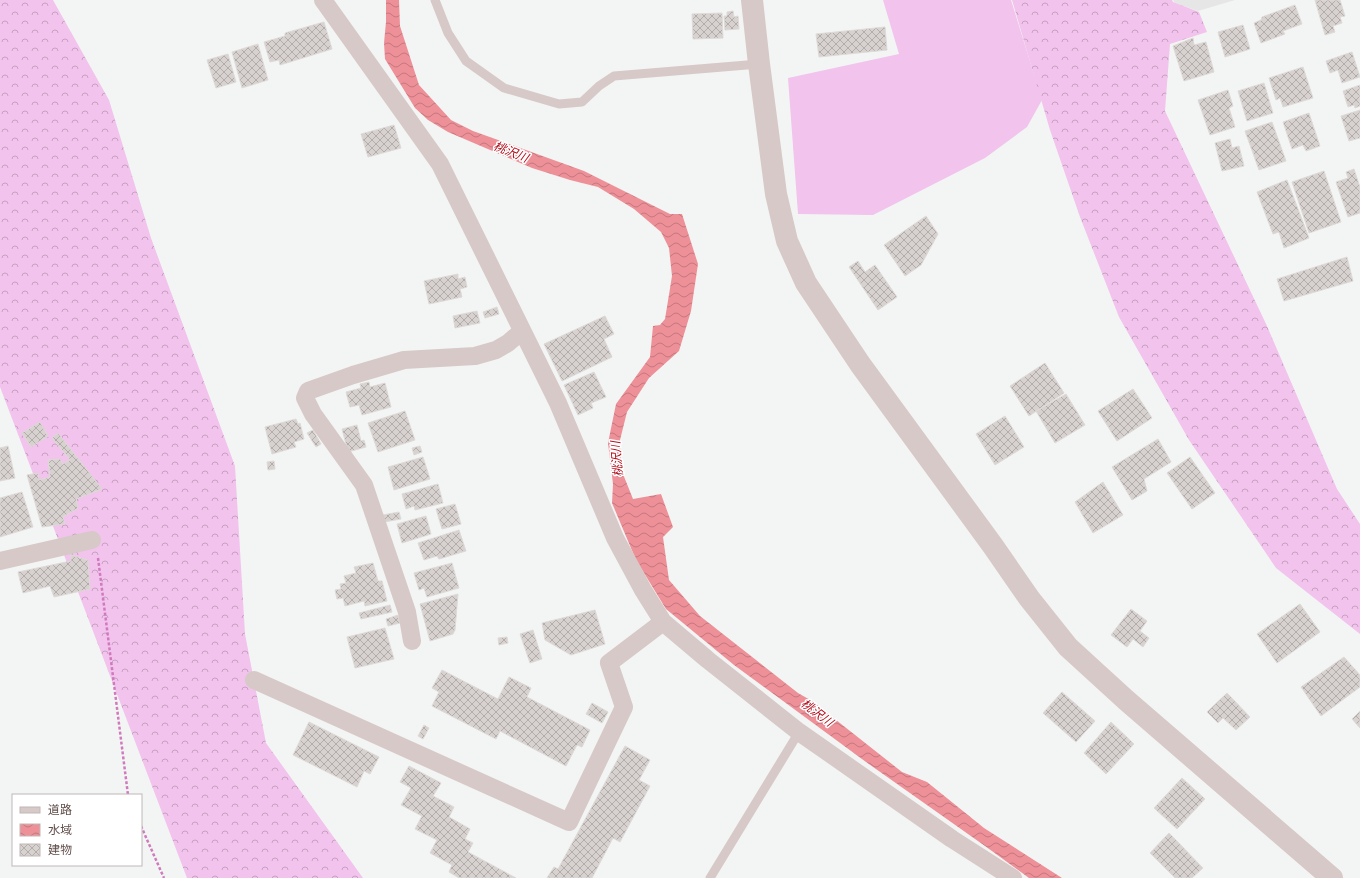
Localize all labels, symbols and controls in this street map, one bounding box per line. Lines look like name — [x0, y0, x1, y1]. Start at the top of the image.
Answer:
water label: 桃沢川 — [492, 138, 533, 166]
water label: 桃沢川 — [607, 438, 626, 478]
water label: 桃沢川 — [798, 696, 838, 731]
legend — [12, 794, 142, 866]
text: 道路 — [48, 802, 72, 817]
text: 水域 — [48, 822, 72, 837]
text: 建物 — [48, 842, 72, 857]

